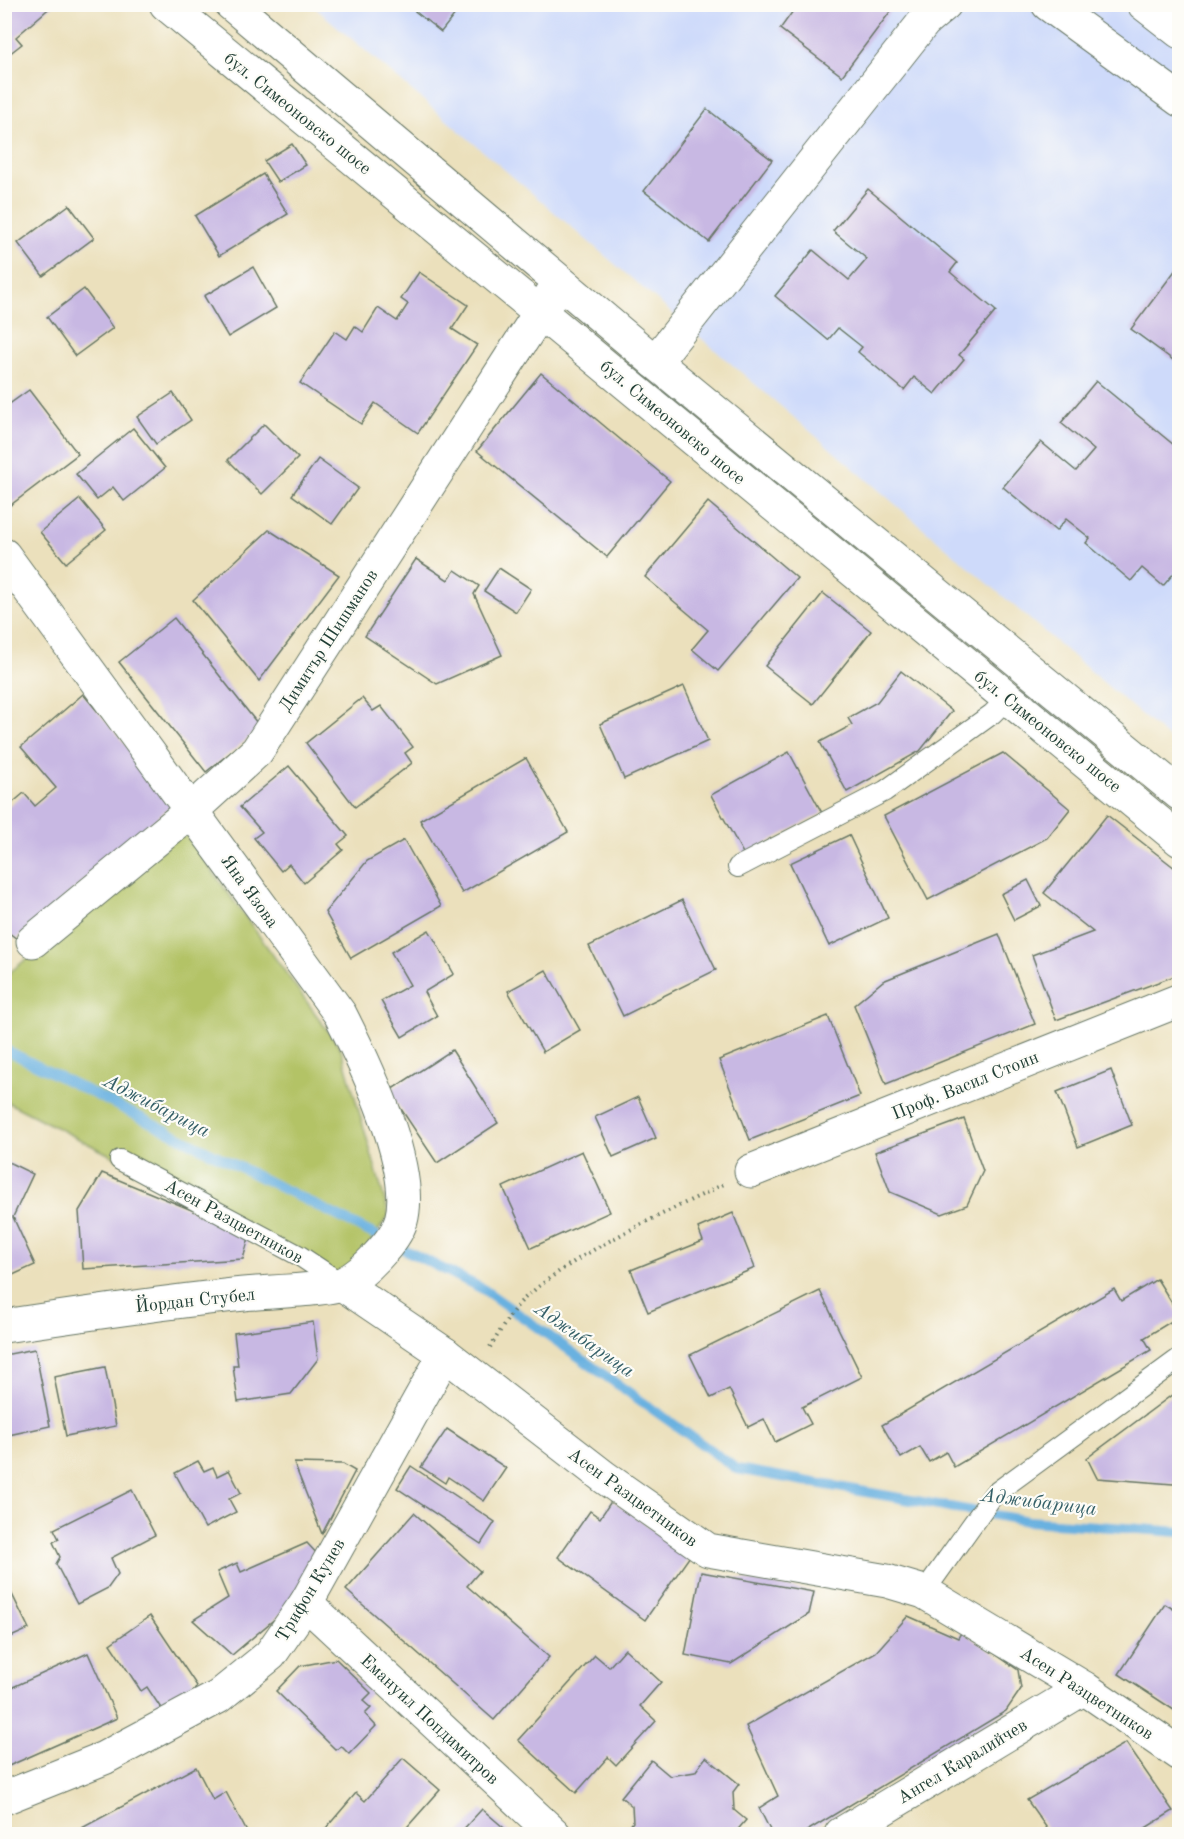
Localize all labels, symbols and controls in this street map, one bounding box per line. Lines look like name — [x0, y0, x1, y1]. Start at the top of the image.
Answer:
street label: бул. Симеоновско шосе — [221, 49, 374, 178]
street label: бул. Симеоновско шосе — [596, 357, 748, 488]
street label: Димитър Шишманов — [276, 566, 381, 715]
street label: бул. Симеоновско шосе — [971, 667, 1124, 796]
street label: Яна Язова — [217, 852, 282, 931]
street label: Проф. Васил Стоин — [889, 1048, 1042, 1125]
water label: Аджибарица — [99, 1071, 213, 1142]
street label: Асен Разцветников — [161, 1176, 306, 1267]
street label: Йордан Стубел — [134, 1282, 256, 1316]
water label: Аджибарица — [530, 1298, 638, 1382]
street label: Асен Разцветников — [564, 1445, 700, 1551]
water label: Аджибарица — [979, 1486, 1098, 1520]
street label: Трифон Кунев — [273, 1536, 350, 1646]
street label: Асен Разцветников — [1016, 1644, 1156, 1744]
street label: Емануил Попдимитров — [357, 1651, 502, 1788]
street label: Ангел Каралийчев — [895, 1716, 1030, 1808]

